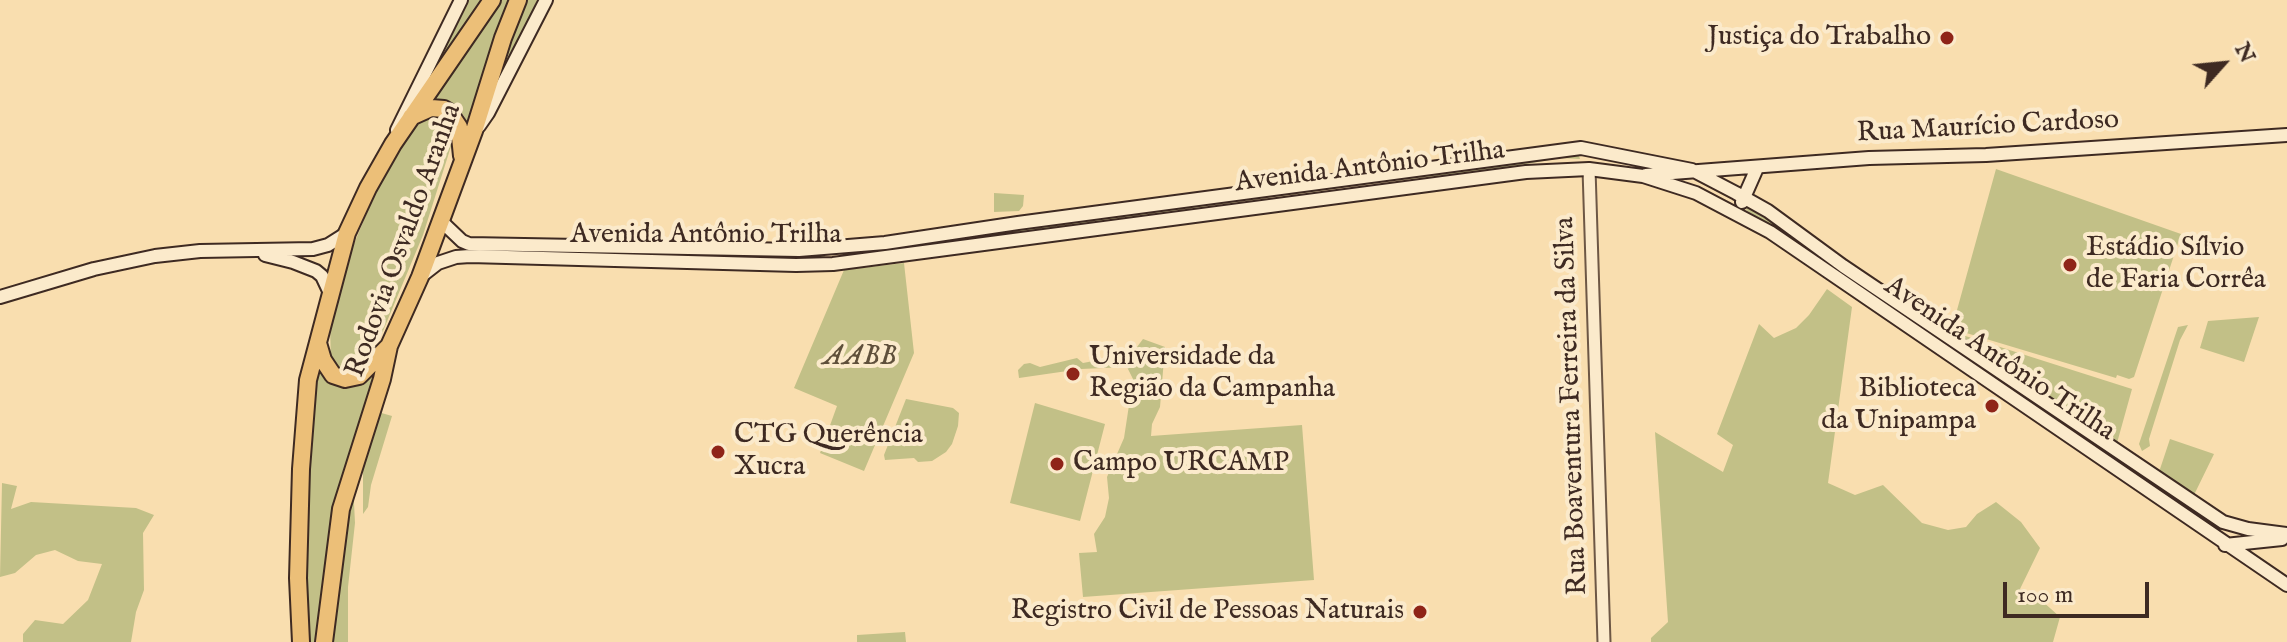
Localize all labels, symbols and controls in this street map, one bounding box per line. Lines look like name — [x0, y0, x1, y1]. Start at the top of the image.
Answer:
place label: Justiça do Trabalho — [1707, 21, 1931, 55]
north arrow — [2183, 24, 2263, 104]
marker: Justiça do Trabalho — [1938, 29, 1956, 47]
text: N — [2228, 38, 2261, 68]
street label: Rodovia Osvaldo Aranha — [340, 100, 470, 382]
street label: Rua Maurício Cardoso — [1856, 104, 2120, 152]
street label: Avenida Antônio Trilha — [1233, 135, 1507, 201]
street label: Rua Boaventura Ferreira da Silva — [1550, 216, 1596, 596]
street label: Avenida Antônio Trilha — [570, 219, 842, 253]
place label: Estádio Sílvio de Faria Corrêa — [2086, 232, 2266, 298]
marker: Estádio Sílvio de Faria Corrêa — [2061, 256, 2079, 274]
street label: Avenida Antônio Trilha — [1877, 270, 2121, 450]
park label: AABB — [823, 341, 897, 375]
place label: Universidade da Região da Campanha — [1089, 341, 1335, 407]
marker: Universidade da Região da Campanha — [1064, 365, 1082, 383]
place label: Biblioteca da Unipampa — [1821, 373, 1976, 439]
marker: Biblioteca da Unipampa — [1983, 397, 2001, 415]
place label: CTG Querência Xucra — [734, 419, 923, 485]
marker: CTG Querência Xucra — [709, 443, 727, 461]
place label: Campo URCAMP — [1073, 447, 1289, 481]
marker: Campo URCAMP — [1048, 455, 1066, 473]
scale bar — [2007, 566, 2153, 616]
text: 100 m — [2017, 580, 2073, 611]
place label: Registro Civil de Pessoas Naturais — [1011, 595, 1404, 629]
marker: Registro Civil de Pessoas Naturais — [1411, 603, 1429, 621]

